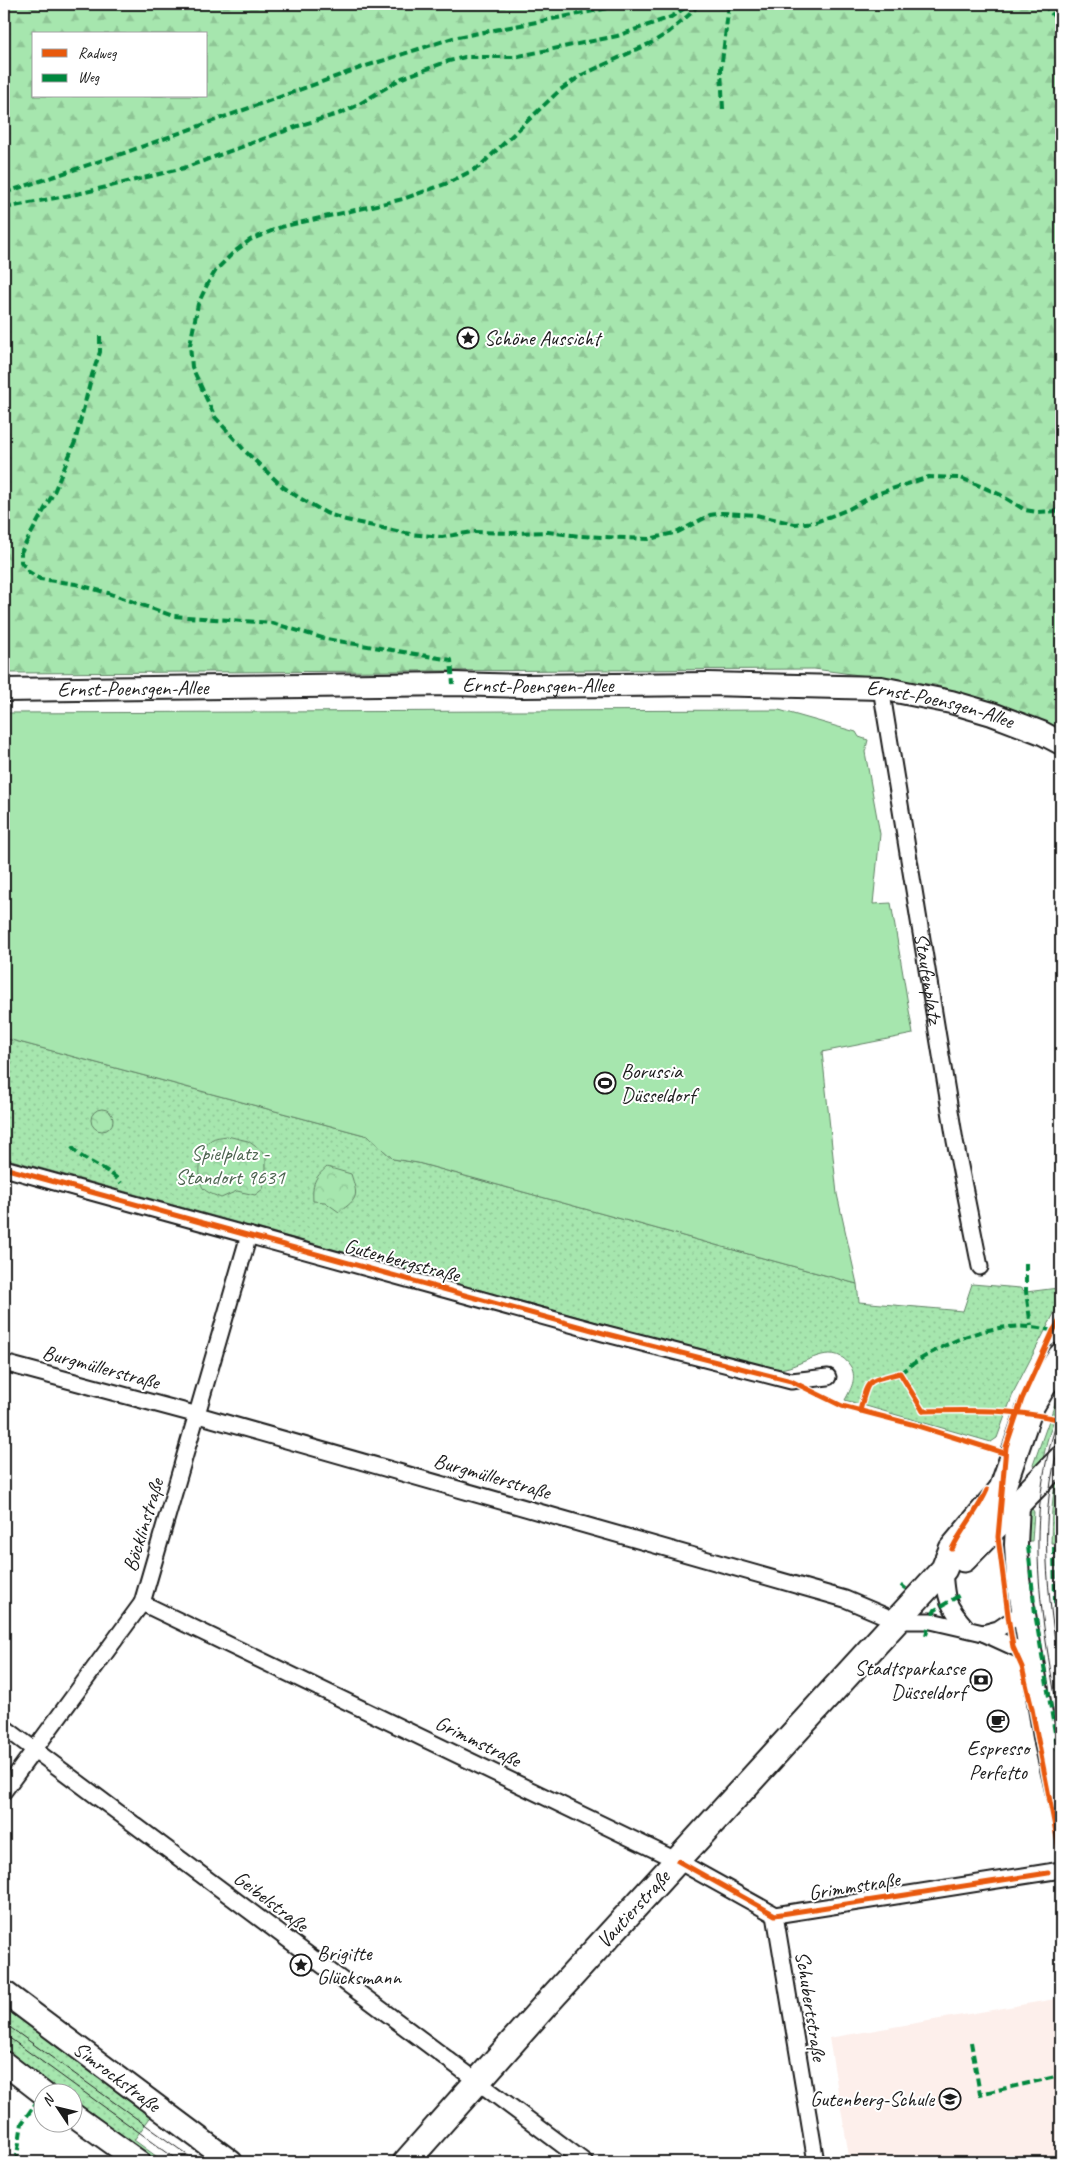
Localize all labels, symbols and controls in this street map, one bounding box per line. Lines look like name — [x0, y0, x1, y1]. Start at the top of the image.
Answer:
legend — [32, 32, 208, 98]
text: Radweg — [78, 44, 118, 63]
text: Weg — [78, 68, 100, 87]
place label: Schöne Aussicht — [484, 325, 603, 351]
place icon: Schöne Aussicht — [456, 326, 480, 350]
street label: Ernst-Poensgen-Allee — [462, 671, 615, 699]
street label: Ernst-Poensgen-Allee — [57, 674, 210, 702]
street label: Ernst-Poensgen-Allee — [866, 675, 1019, 734]
street label: Staufenplatz — [908, 931, 949, 1028]
place label: Borussia Düsseldorf — [621, 1058, 700, 1108]
sports icon: Borussia Düsseldorf — [593, 1071, 617, 1095]
park label: Spielplatz - Standort 9631 — [175, 1140, 286, 1190]
street label: Gutenbergstraße — [342, 1232, 465, 1288]
street label: Burgmüllerstraße — [40, 1339, 164, 1396]
street label: Burgmüllerstraße — [431, 1447, 555, 1506]
street label: Böcklinstraße — [117, 1473, 170, 1575]
place label: Stadtsparkasse Düsseldorf — [855, 1655, 970, 1705]
bank icon: Stadtsparkasse Düsseldorf — [969, 1668, 993, 1692]
street label: Grimmstraße — [431, 1709, 527, 1774]
cafe icon: Espresso Perfetto — [986, 1709, 1010, 1733]
place label: Espresso Perfetto — [967, 1735, 1032, 1785]
street label: Vautierstraße — [591, 1863, 677, 1953]
street label: Geibelstraße — [229, 1865, 315, 1939]
street label: Grimmstraße — [807, 1866, 903, 1906]
place label: Brigitte Glücksmann — [317, 1940, 402, 1990]
street label: Schubertstraße — [790, 1949, 833, 2065]
place icon: Brigitte Glücksmann — [289, 1953, 313, 1977]
street label: Simrockstraße — [68, 2035, 167, 2119]
north arrow — [32, 2084, 82, 2134]
place label: Gutenberg-Schule — [810, 2086, 935, 2112]
school or university icon: Gutenberg-Schule — [938, 2087, 962, 2111]
text: N — [38, 2090, 59, 2109]

